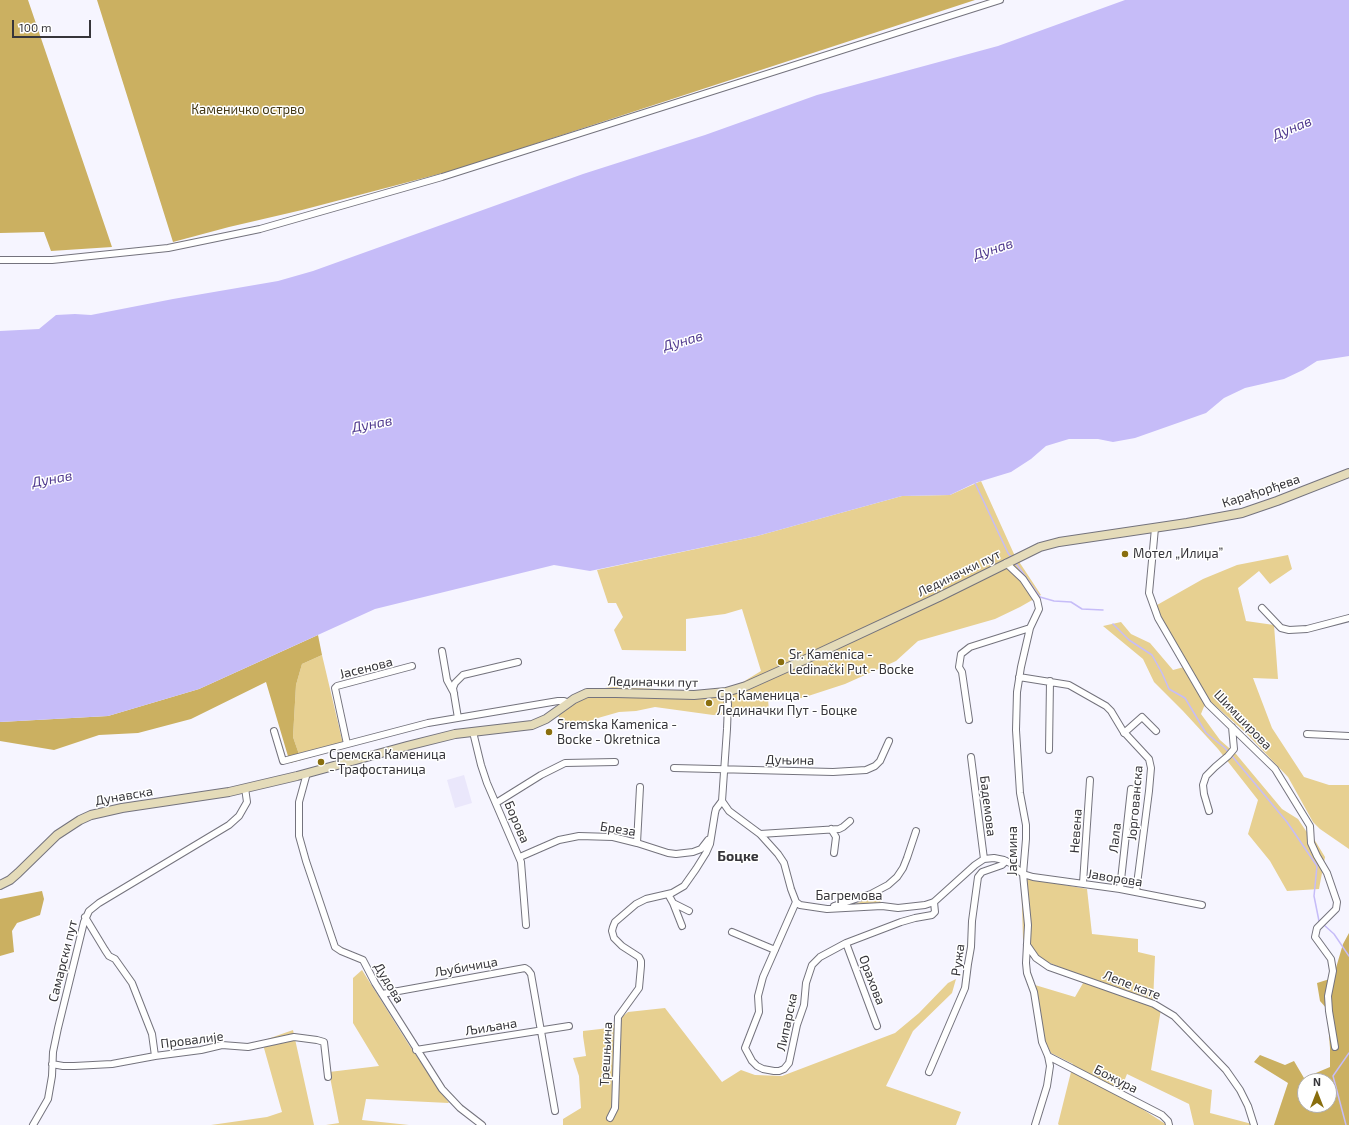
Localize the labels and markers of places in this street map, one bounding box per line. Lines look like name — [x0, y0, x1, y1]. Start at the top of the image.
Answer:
place label: Мотел „Илиџа” — [1133, 546, 1223, 562]
marker: Мотел „Илиџа” — [1120, 549, 1130, 559]
place label: Sr. Kamenica - Ledinački Put - Bocke — [789, 647, 914, 678]
marker: Sr. Kamenica - Ledinački Put - Bocke — [776, 657, 786, 667]
place label: Ср. Каменица - Лединачки Пут - Боцке — [717, 688, 857, 719]
marker: Ср. Каменица - Лединачки Пут - Боцке — [704, 698, 714, 708]
place label: Sremska Kamenica - Bocke - Okretnica — [557, 717, 677, 748]
marker: Sremska Kamenica - Bocke - Okretnica — [544, 727, 554, 737]
place label: Сремска Каменица - Трафостаница — [329, 747, 446, 778]
marker: Сремска Каменица - Трафостаница — [316, 757, 326, 767]

